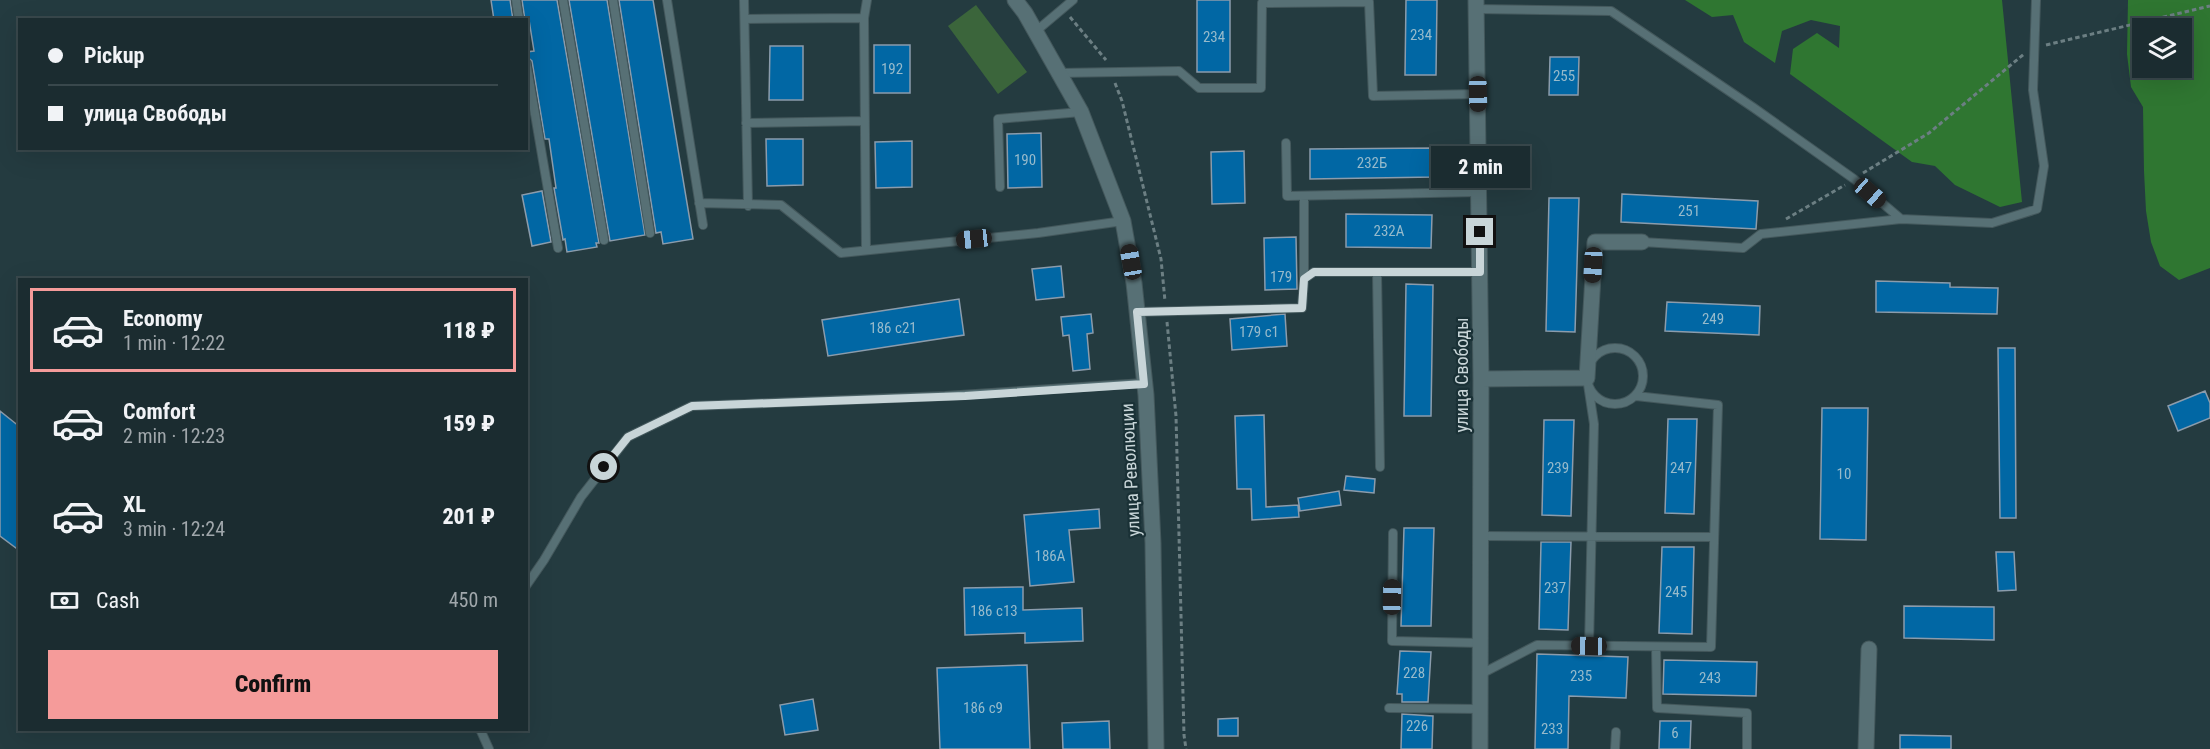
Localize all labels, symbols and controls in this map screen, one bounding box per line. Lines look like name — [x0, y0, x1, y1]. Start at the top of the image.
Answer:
map controls — [2132, 18, 2192, 78]
button: layers — [2132, 18, 2192, 78]
house number: 234 — [1410, 26, 1432, 44]
house number: 234 — [1203, 28, 1225, 46]
text: Pickup — [84, 43, 144, 68]
house number: 192 — [881, 60, 903, 78]
house number: 255 — [1553, 67, 1575, 85]
car — [1469, 76, 1487, 112]
text: улица Свободы — [84, 101, 227, 126]
callout: 2 min — [1430, 145, 1530, 187]
house number: 190 — [1014, 151, 1036, 169]
house number: 232Б — [1357, 154, 1387, 172]
text: 2 min — [1458, 155, 1503, 179]
car — [1851, 174, 1889, 212]
house number: 251 — [1678, 202, 1700, 220]
route end — [1466, 218, 1493, 245]
house number: 232А — [1374, 222, 1405, 240]
car — [955, 228, 993, 250]
car — [1119, 243, 1143, 281]
car — [1583, 247, 1603, 283]
house number: 179 — [1270, 268, 1292, 286]
icon: car — [51, 303, 105, 357]
text: Economy — [123, 306, 203, 331]
house number: 249 — [1702, 310, 1724, 328]
street label: улица Свободы — [1451, 317, 1472, 433]
text: 118 ₽ — [442, 318, 495, 343]
house number: 186 с21 — [869, 319, 917, 337]
house number: 179 с1 — [1239, 323, 1279, 341]
text: 1 min · 12:22 — [123, 331, 225, 355]
icon: car — [51, 396, 105, 450]
text: Comfort — [123, 399, 196, 424]
street label: улица Революции — [1116, 403, 1144, 537]
text: 159 ₽ — [442, 411, 495, 436]
text: 2 min · 12:23 — [123, 424, 225, 448]
route start — [590, 453, 617, 480]
house number: 239 — [1547, 459, 1569, 477]
house number: 247 — [1670, 459, 1692, 477]
house number: 10 — [1837, 465, 1851, 483]
icon: car — [51, 489, 105, 543]
text: XL — [123, 492, 146, 517]
text: 201 ₽ — [442, 504, 495, 529]
text: 3 min · 12:24 — [123, 517, 225, 541]
house number: 186А — [1035, 547, 1066, 565]
car — [1383, 579, 1401, 615]
house number: 237 — [1544, 579, 1566, 597]
house number: 245 — [1665, 583, 1687, 601]
icon: cash — [48, 584, 81, 617]
text: Cash — [96, 588, 140, 613]
text: 450 m — [449, 588, 498, 612]
house number: 186 с13 — [970, 602, 1018, 620]
car — [1571, 637, 1607, 655]
button: Confirm — [48, 650, 498, 719]
house number: 228 — [1403, 664, 1425, 682]
house number: 235 — [1570, 667, 1592, 685]
house number: 243 — [1699, 669, 1721, 687]
house number: 186 с9 — [963, 699, 1003, 717]
house number: 226 — [1406, 717, 1428, 735]
house number: 233 — [1541, 720, 1563, 738]
house number: 6 — [1671, 724, 1679, 742]

